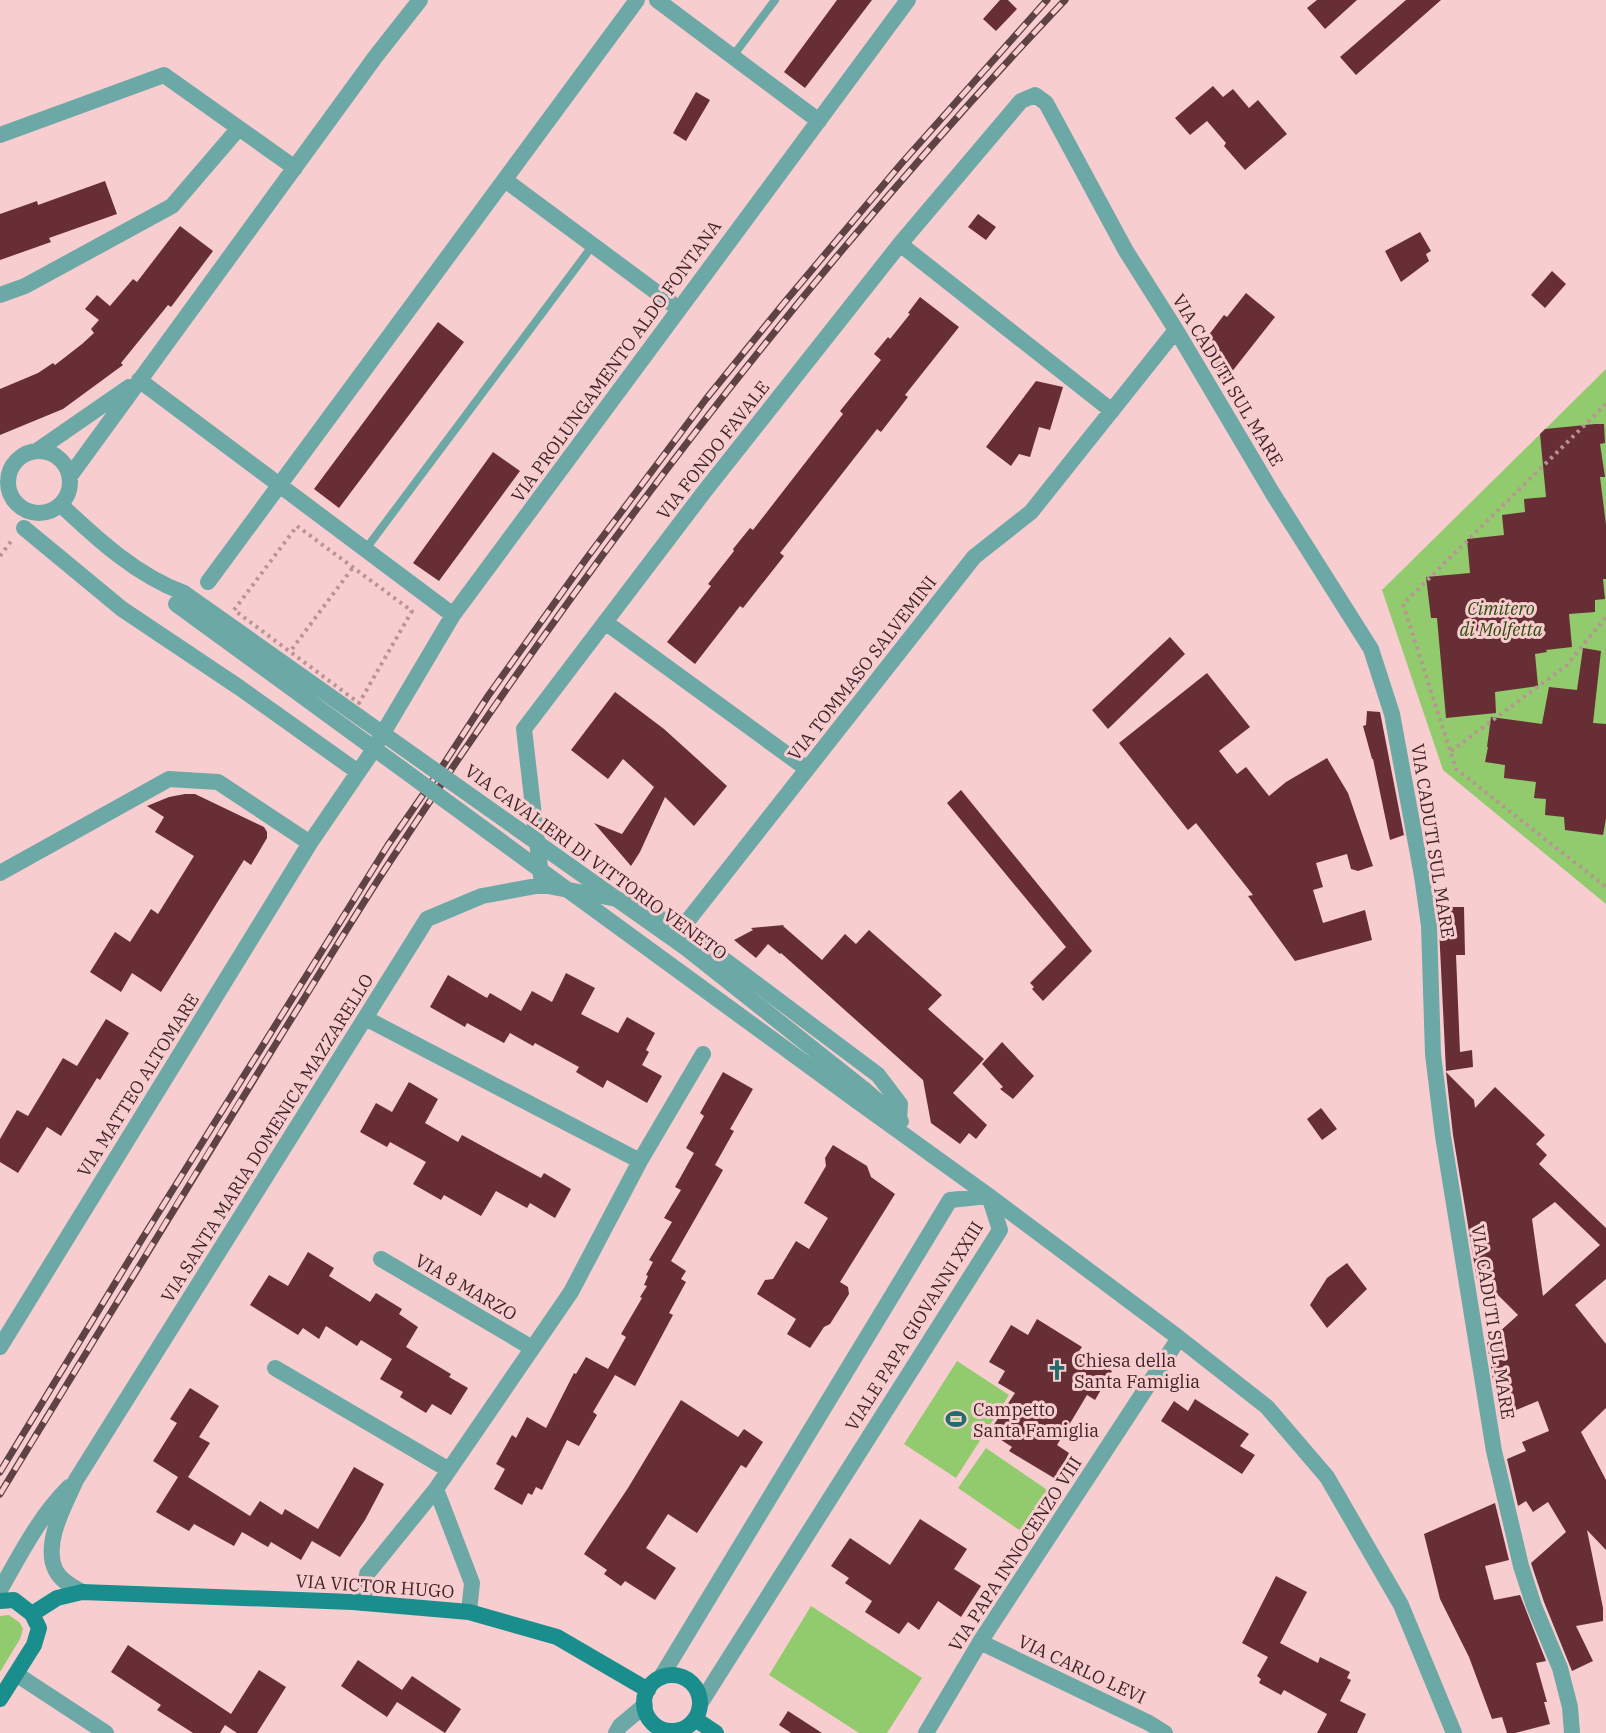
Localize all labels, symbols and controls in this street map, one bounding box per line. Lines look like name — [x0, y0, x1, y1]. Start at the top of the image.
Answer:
street label: VIA PROLUNGAMENTO ALDO FONTANA — [506, 215, 727, 507]
street label: VIA CADUTI SUL MARE — [1167, 290, 1289, 470]
street label: VIA FONDO FAVALE — [652, 376, 774, 524]
street label: VIA TOMMASO SALVEMINI — [783, 571, 941, 765]
park label: Cimitero di Molfetta — [1459, 597, 1543, 641]
street label: VIA CADUTI SUL MARE — [1406, 742, 1460, 940]
street label: VIA CAVALIERI DI VITTORIO VENETO — [460, 759, 732, 965]
street label: VIA SANTA MARIA DOMENICA MAZZARELLO — [156, 969, 378, 1307]
street label: VIA MATTEO ALTOMARE — [72, 989, 204, 1181]
street label: VIALE PAPA GIOVANNI XXIII — [840, 1217, 988, 1435]
street label: VIA CADUTI SUL MARE — [1466, 1223, 1520, 1421]
street label: VIA 8 MARZO — [411, 1249, 521, 1325]
place label: Chiesa della Santa Famiglia — [1074, 1349, 1200, 1393]
church icon: Chiesa della Santa Famiglia — [1045, 1358, 1069, 1382]
place label: Campetto Santa Famiglia — [973, 1398, 1099, 1442]
sports icon: Campetto Santa Famiglia — [944, 1407, 968, 1431]
street label: VIA PAPA INNOCENZO VIII — [943, 1452, 1087, 1656]
street label: VIA VICTOR HUGO — [295, 1569, 455, 1603]
street label: VIA CARLO LEVI — [1014, 1629, 1150, 1709]

